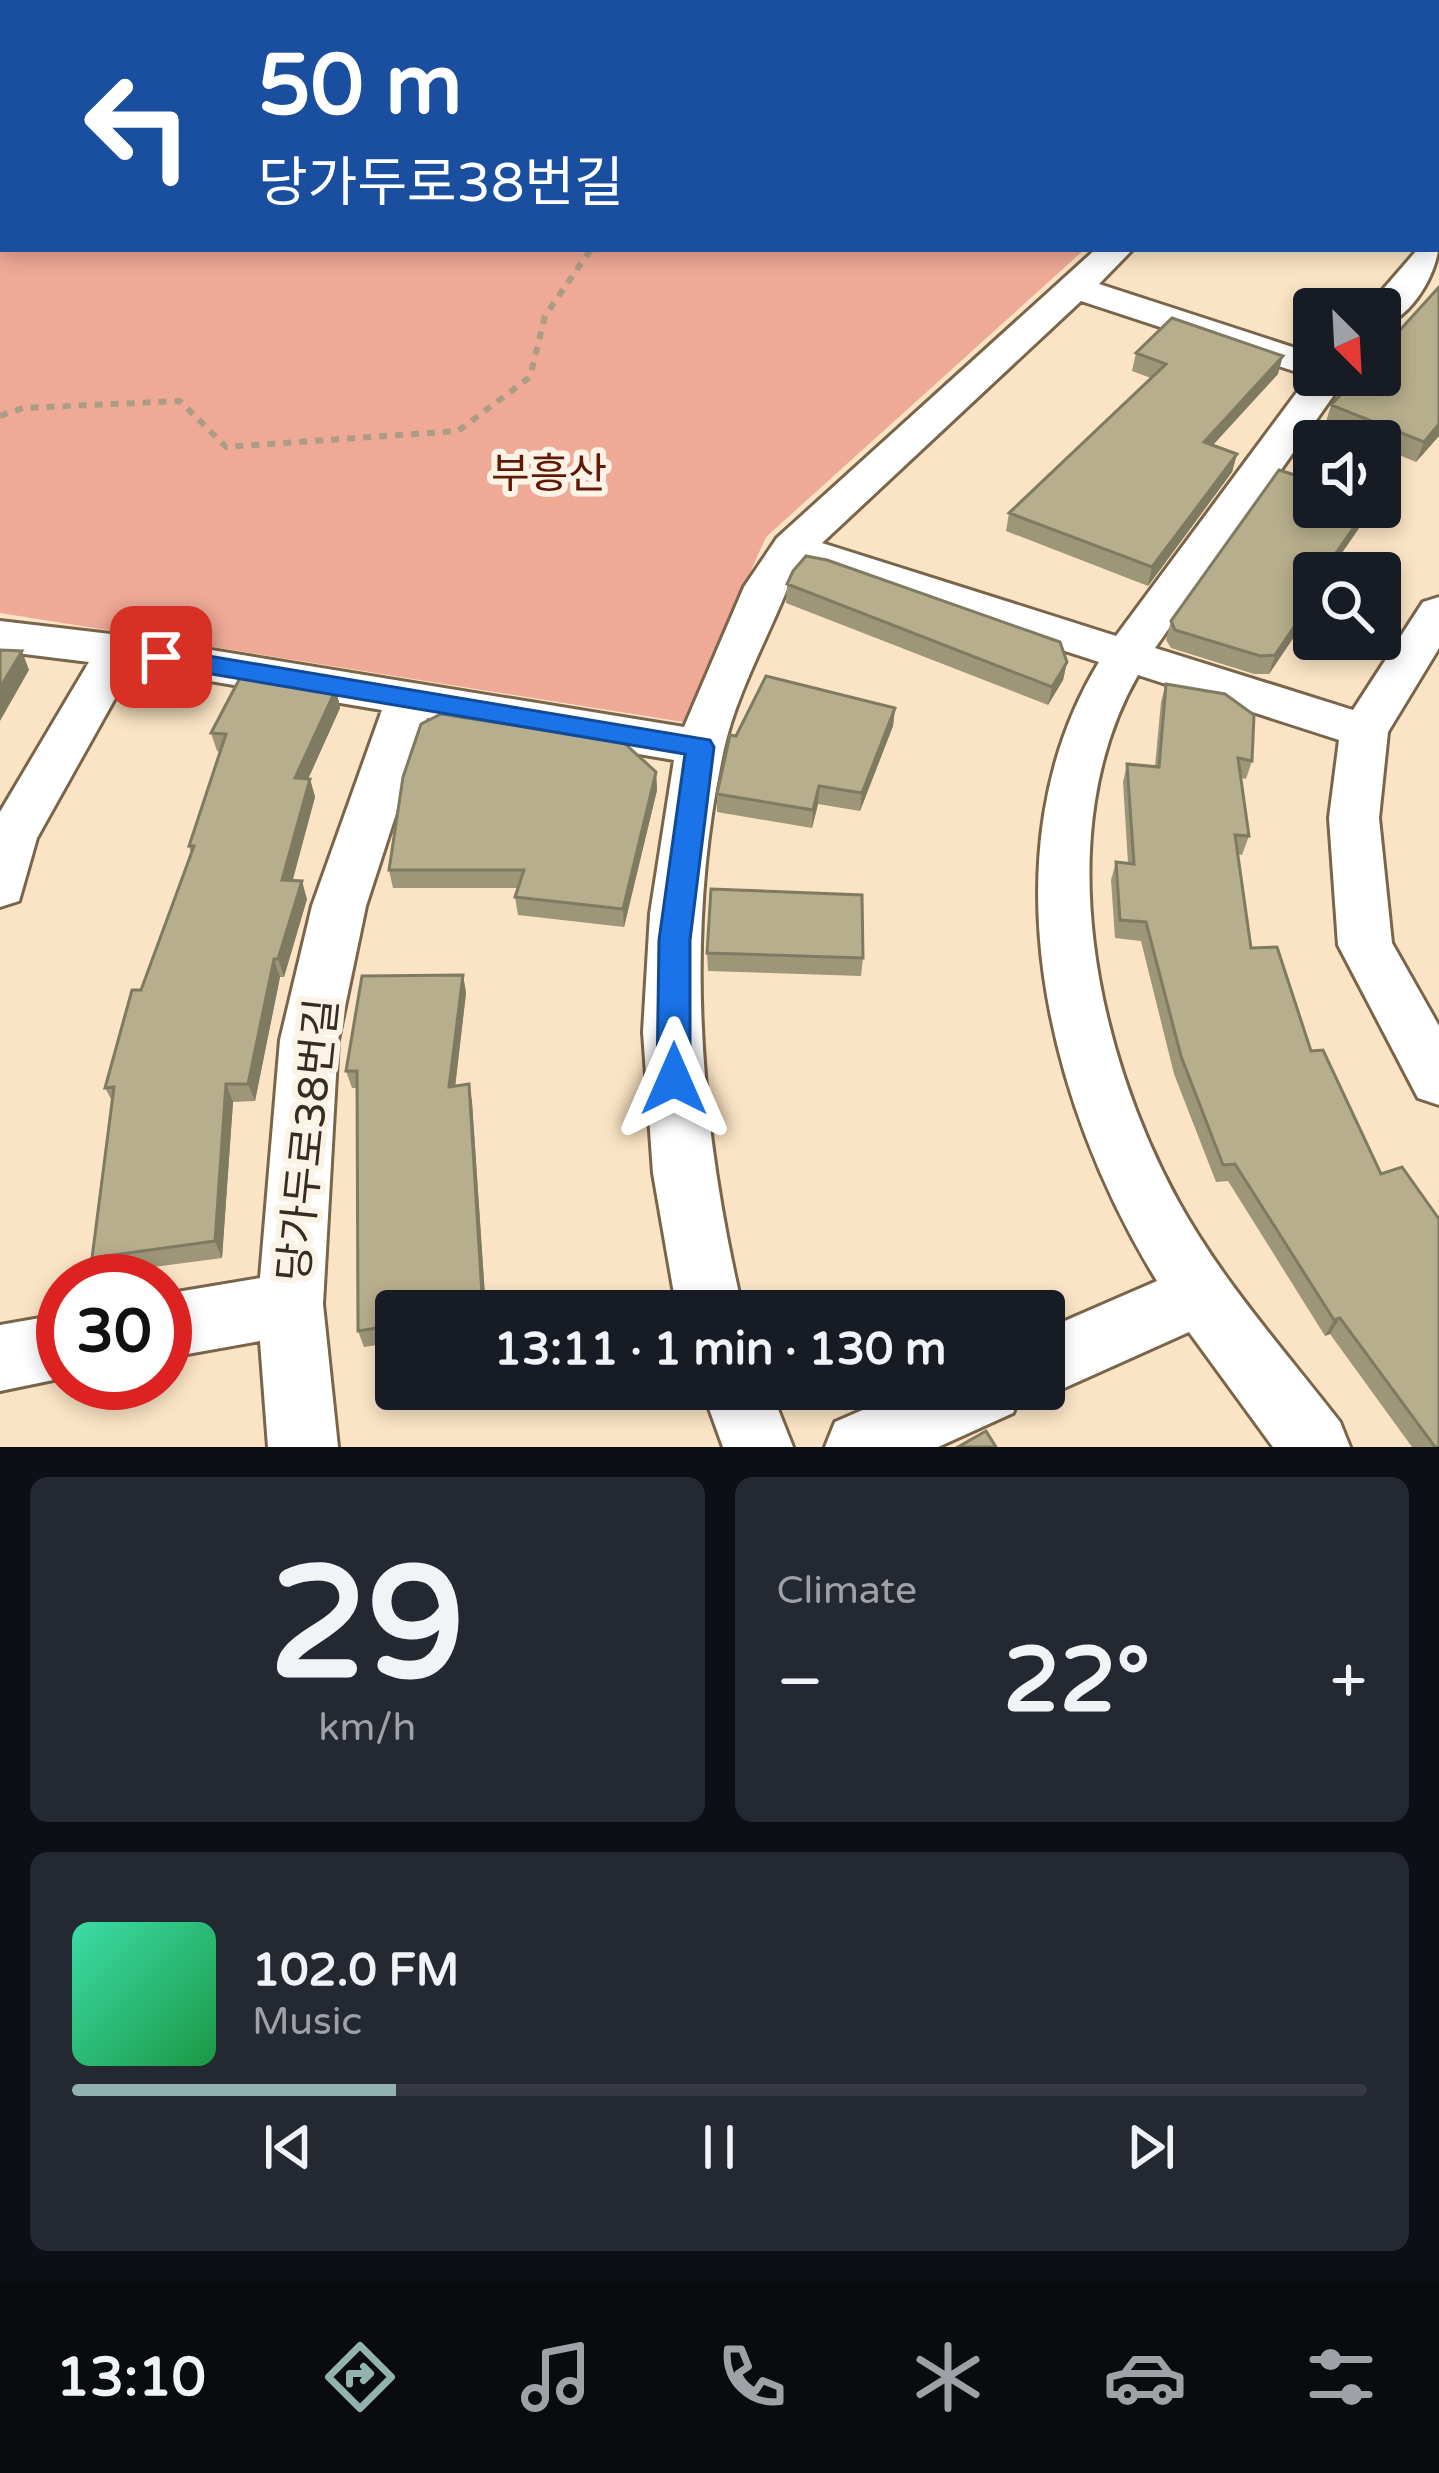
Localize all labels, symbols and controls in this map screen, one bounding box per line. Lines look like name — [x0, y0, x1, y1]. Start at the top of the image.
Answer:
text: 50 m — [258, 36, 462, 137]
icon: left — [60, 48, 216, 204]
text: 당가두로38번길 — [258, 151, 624, 216]
north arrow — [1293, 288, 1401, 396]
map controls — [1293, 288, 1401, 660]
button: sound — [1293, 420, 1401, 528]
park label: 부흥산 — [491, 449, 607, 500]
button: search — [1293, 552, 1401, 660]
pin — [110, 606, 212, 708]
icon: arrive — [128, 624, 194, 690]
street label: 당가두로38번길 — [268, 996, 349, 1284]
position arrow — [611, 1016, 737, 1142]
speed limit sign: 30 — [36, 1254, 192, 1410]
text: 13:11 · 1 min · 130 m — [494, 1323, 946, 1377]
text: 29 — [269, 1532, 465, 1720]
text: Climate — [777, 1567, 917, 1614]
text: 22° — [1003, 1627, 1150, 1736]
text: − — [777, 1642, 824, 1722]
text: + — [1330, 1642, 1367, 1722]
text: km/h — [318, 1704, 416, 1751]
text: 102.0 FM — [252, 1944, 459, 1998]
text: Music — [252, 1998, 362, 2045]
icon: previous — [255, 2114, 321, 2180]
icon: pause — [686, 2114, 752, 2180]
icon: next — [1118, 2114, 1184, 2180]
icon: directions — [318, 2335, 402, 2419]
icon: music — [514, 2335, 598, 2419]
icon: phone — [710, 2335, 794, 2419]
icon: climate — [906, 2335, 990, 2419]
icon: car — [1103, 2335, 1187, 2419]
icon: filters — [1299, 2335, 1383, 2419]
text: 13:10 — [56, 2345, 206, 2410]

